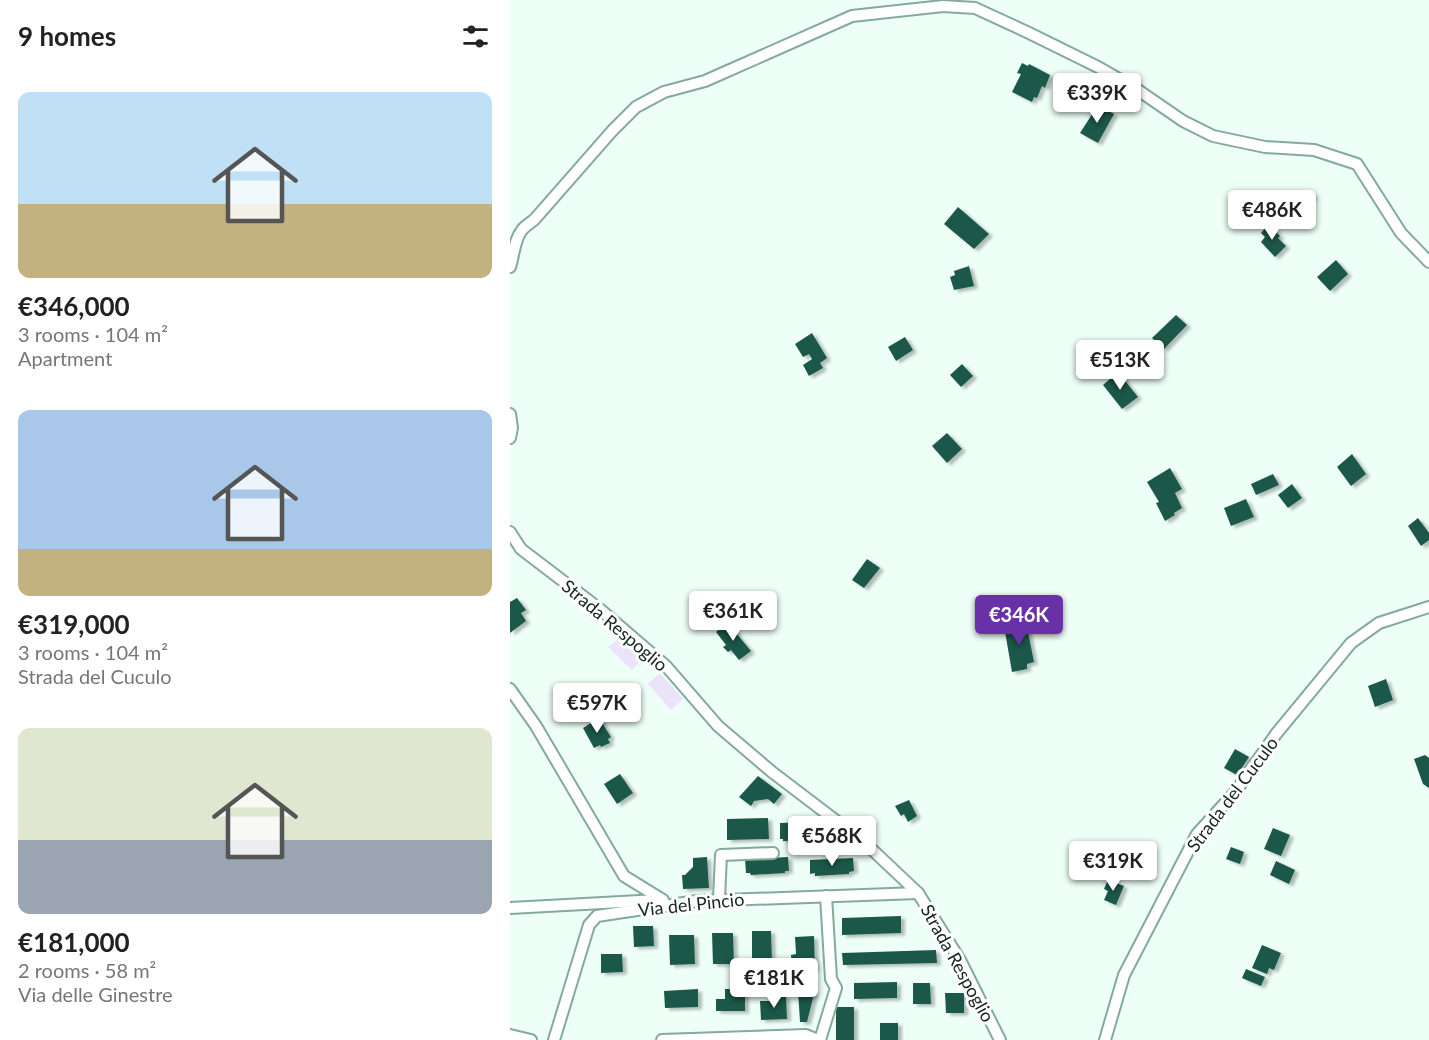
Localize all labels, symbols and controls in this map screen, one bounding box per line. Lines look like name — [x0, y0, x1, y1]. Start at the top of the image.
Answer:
text: 9 homes — [18, 20, 116, 52]
icon: filters — [459, 20, 492, 53]
pin: €339K — [1055, 73, 1139, 124]
text: €339K — [1067, 80, 1127, 104]
icon: home — [201, 131, 309, 239]
pin: €486K — [1230, 190, 1314, 241]
text: €486K — [1242, 197, 1302, 221]
text: €346,000 — [18, 290, 130, 322]
text: 3 rooms · 104 m² — [18, 322, 168, 346]
pin: €513K — [1078, 340, 1162, 391]
text: Apartment — [18, 346, 112, 370]
text: €513K — [1090, 347, 1150, 371]
icon: home — [201, 449, 309, 557]
street label: Strada Respoglio — [558, 574, 672, 676]
pin: €361K — [691, 591, 775, 642]
pin: €346K — [977, 595, 1061, 646]
text: €361K — [703, 598, 763, 622]
text: €346K — [989, 602, 1049, 626]
text: €319,000 — [18, 608, 130, 640]
text: 3 rooms · 104 m² — [18, 640, 168, 664]
text: Strada del Cuculo — [18, 664, 172, 688]
pin: €597K — [555, 683, 639, 734]
text: €597K — [567, 690, 627, 714]
street label: Strada del Cuculo — [1182, 732, 1282, 856]
icon: home — [201, 767, 309, 875]
pin: €568K — [790, 816, 874, 867]
text: €568K — [802, 823, 862, 847]
pin: €319K — [1071, 841, 1155, 892]
text: €319K — [1083, 848, 1143, 872]
street label: Via del Pincio — [637, 887, 745, 921]
street label: Strada Respoglio — [917, 900, 999, 1026]
text: €181,000 — [18, 926, 130, 958]
text: 2 rooms · 58 m² — [18, 958, 156, 982]
pin: €181K — [732, 958, 816, 1009]
text: €181K — [744, 965, 804, 989]
text: Via delle Ginestre — [18, 982, 173, 1006]

